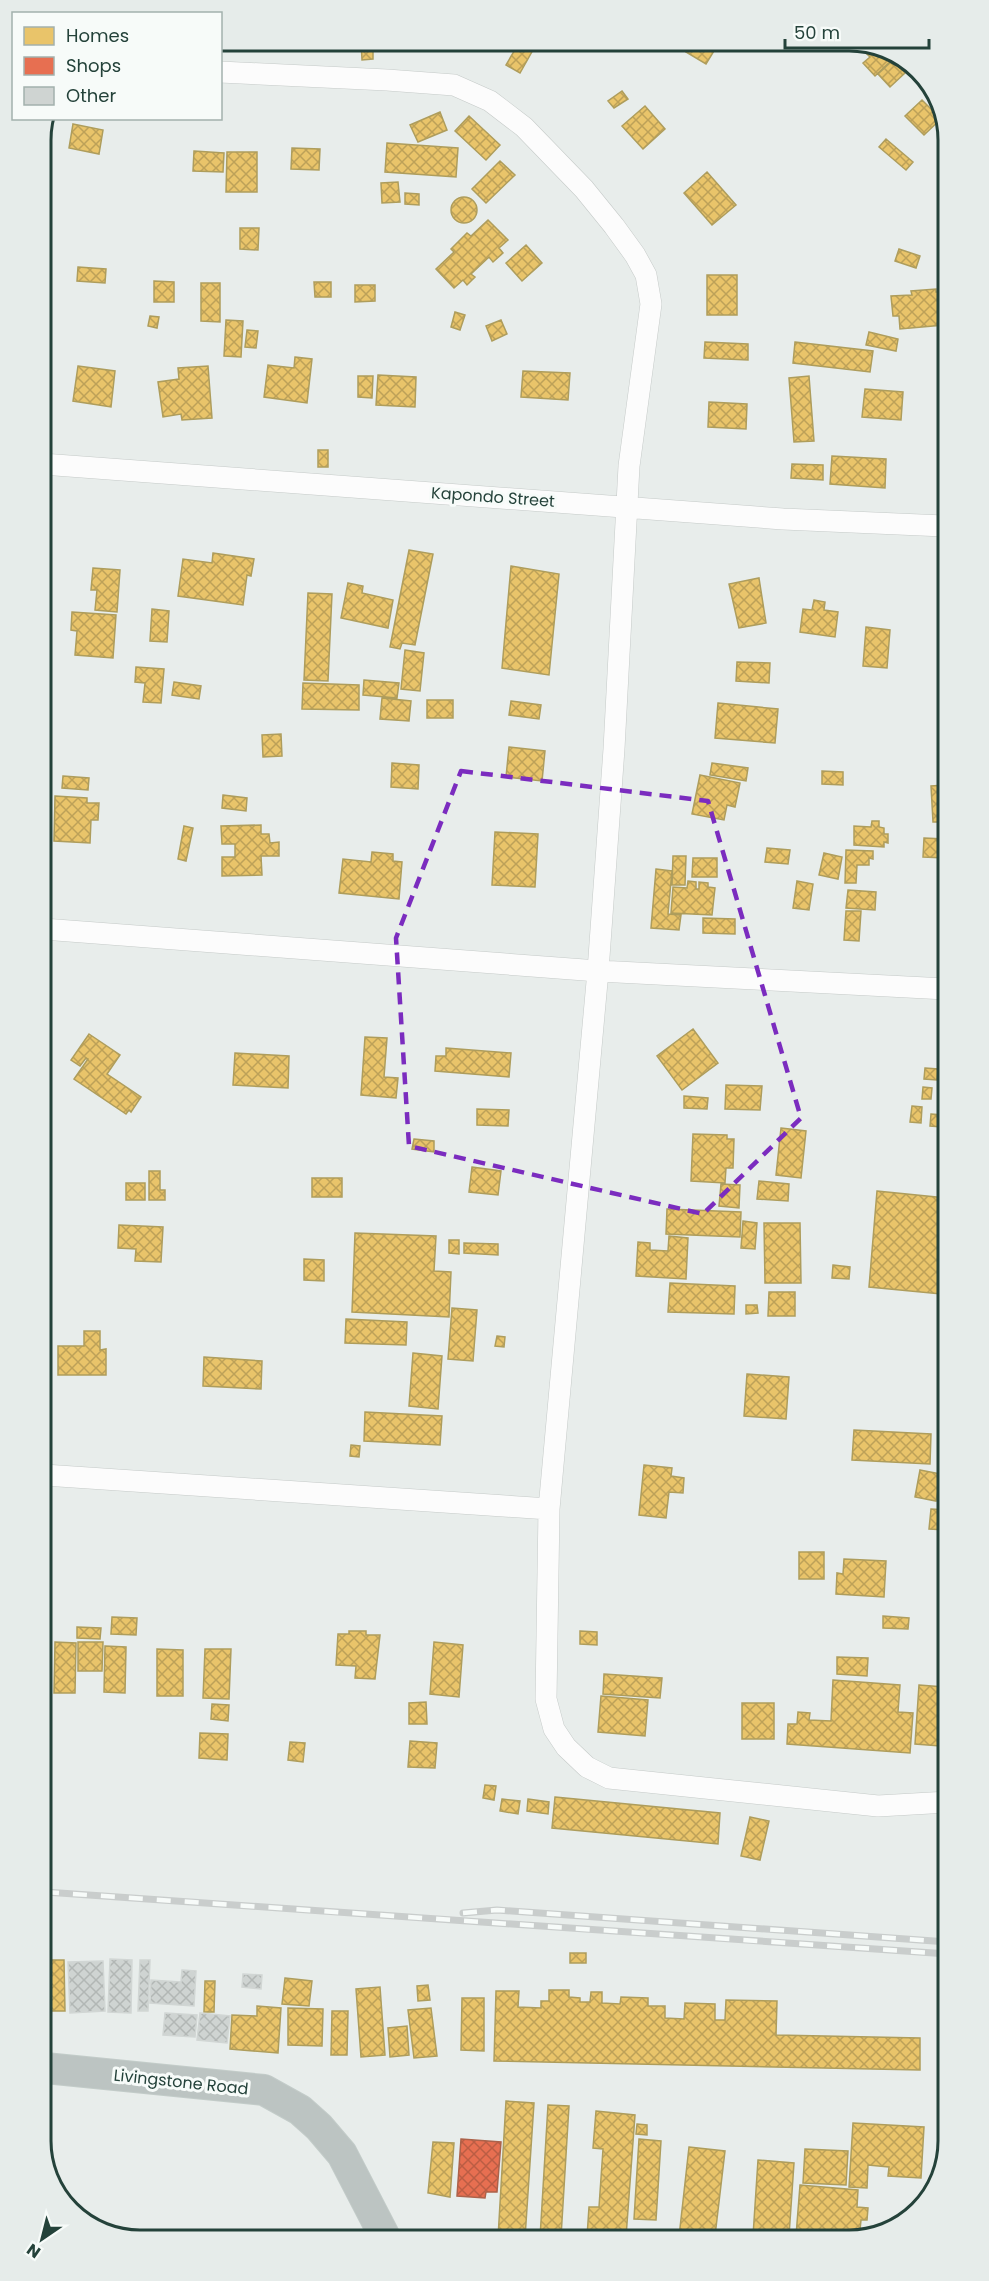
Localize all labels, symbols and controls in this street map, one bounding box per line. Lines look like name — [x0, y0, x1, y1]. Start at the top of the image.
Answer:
legend — [12, 12, 222, 120]
scale bar — [785, 12, 929, 50]
text: 50 m — [794, 20, 840, 45]
text: Homes — [66, 23, 129, 48]
text: Shops — [66, 53, 121, 78]
text: Other — [66, 83, 116, 108]
street label: Kapondo Street — [430, 481, 556, 513]
street label: Livingstone Road — [113, 2063, 249, 2101]
north arrow — [12, 2209, 72, 2269]
text: N — [22, 2238, 45, 2264]

